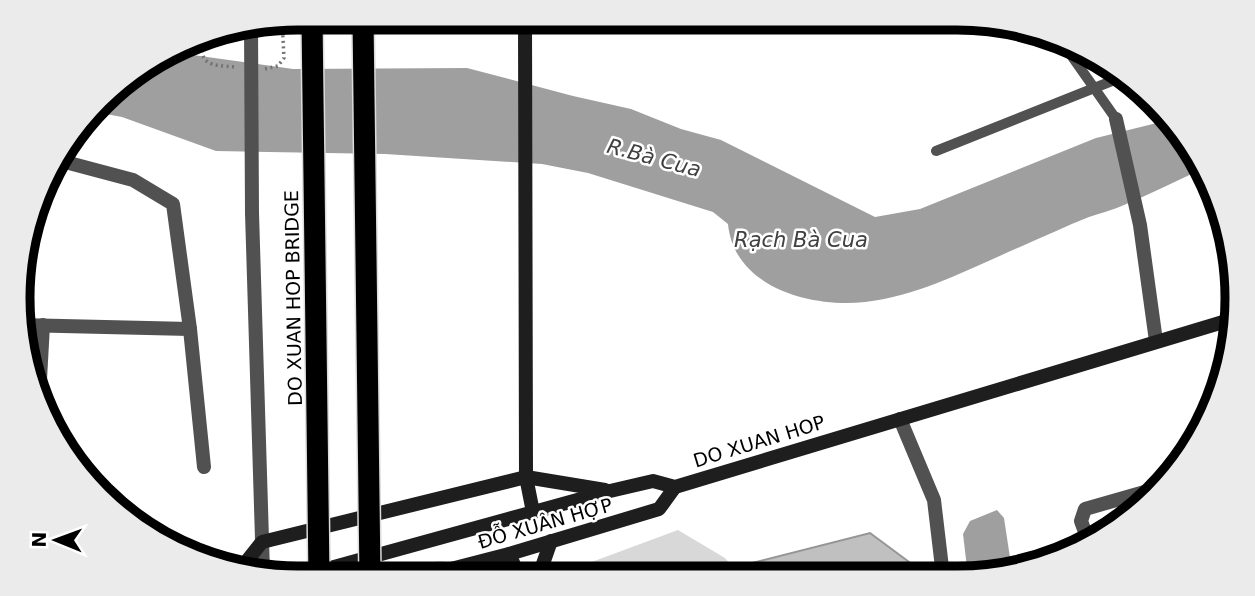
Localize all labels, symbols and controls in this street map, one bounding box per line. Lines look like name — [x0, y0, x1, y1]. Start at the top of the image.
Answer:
water label: R.Bà Cua — [604, 134, 704, 182]
street label: DO XUAN HOP BRIDGE — [280, 190, 306, 406]
water label: Rạch Bà Cua — [734, 228, 868, 252]
street label: DO XUAN HOP — [691, 411, 827, 471]
street label: ĐỖ XUÂN HỢP — [474, 490, 615, 553]
north arrow — [21, 505, 91, 575]
text: N — [28, 532, 50, 548]

